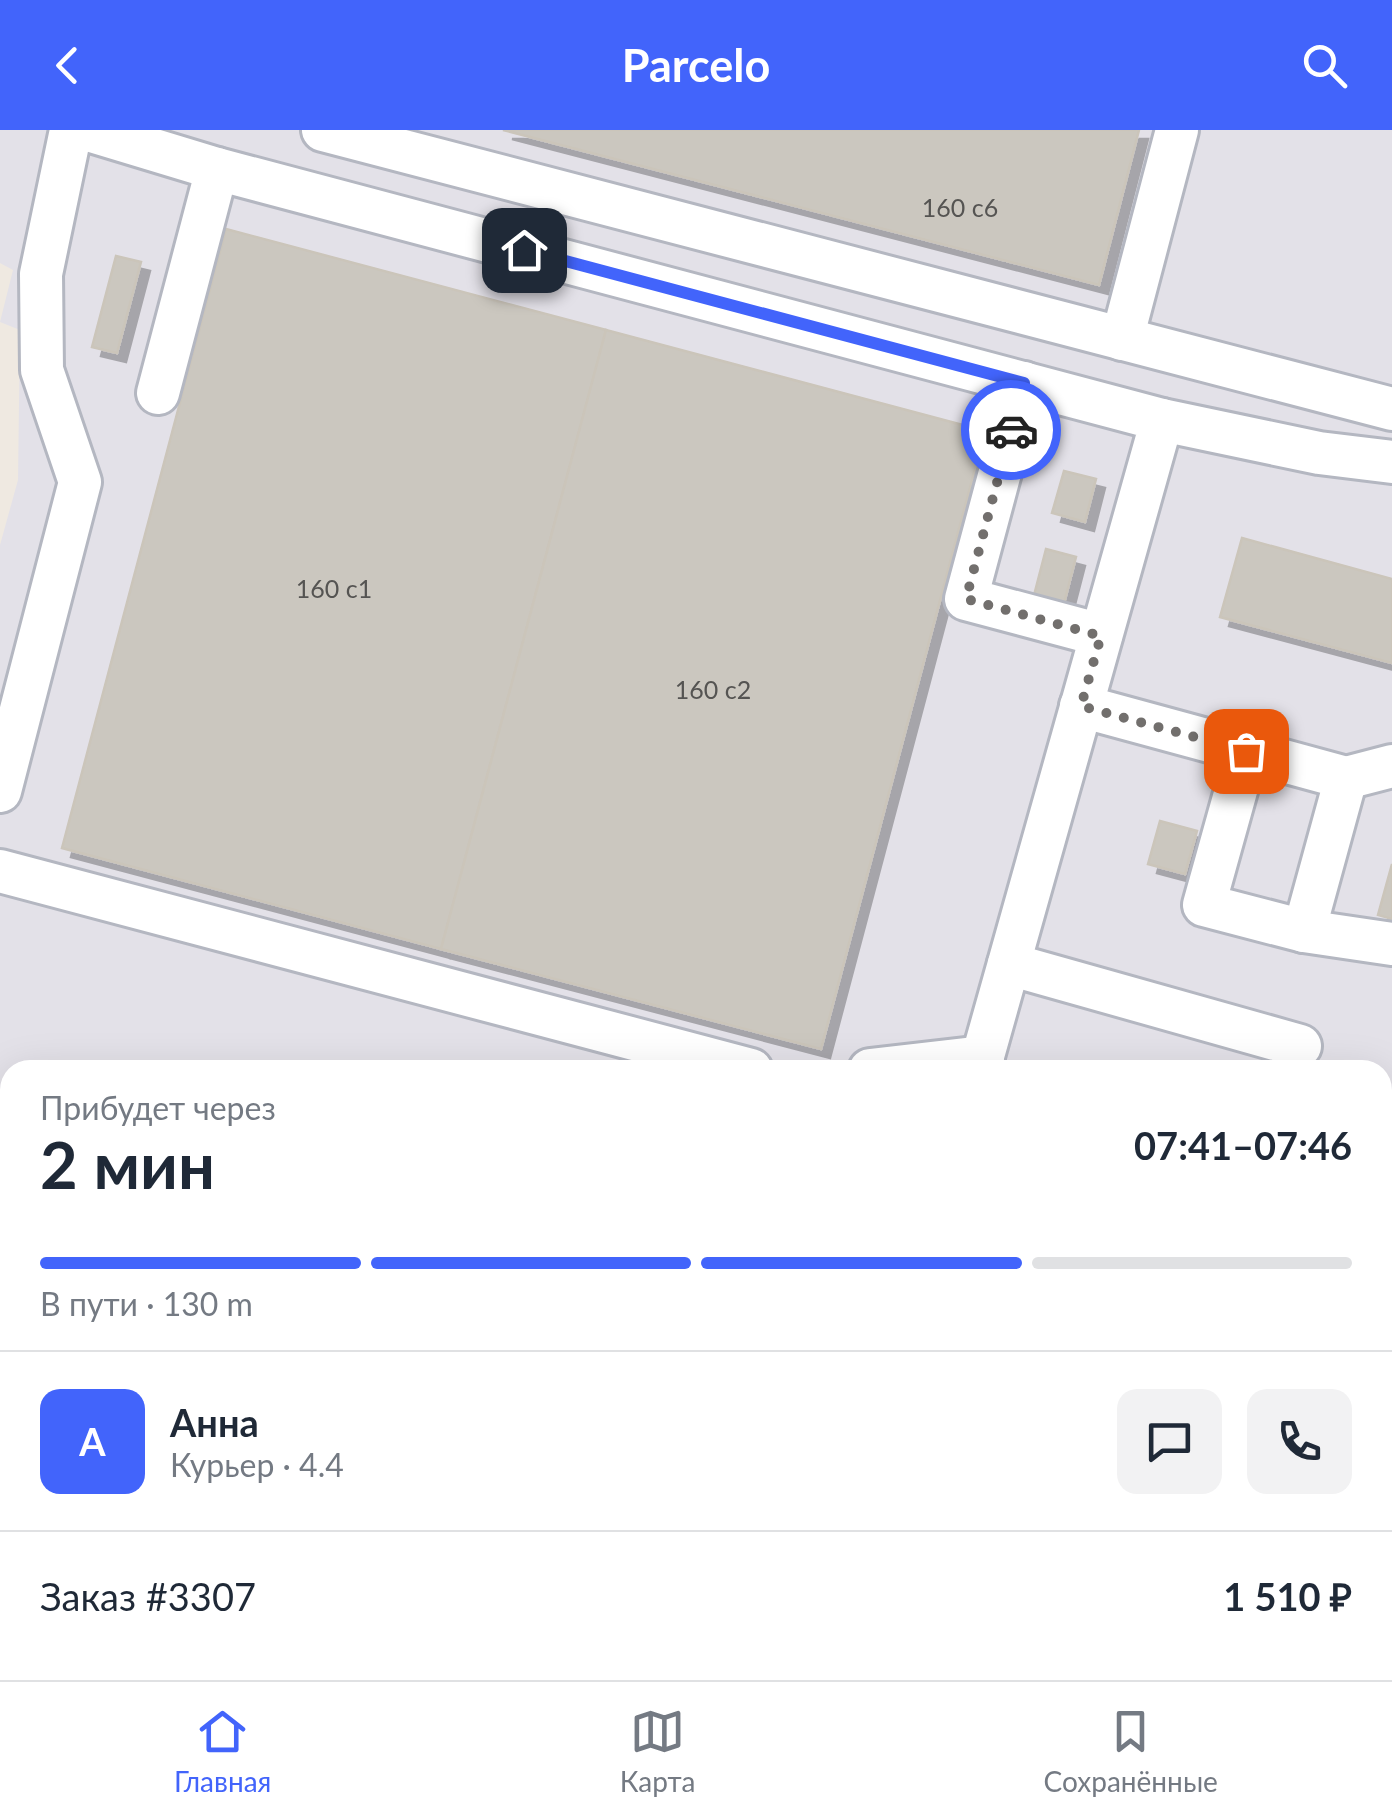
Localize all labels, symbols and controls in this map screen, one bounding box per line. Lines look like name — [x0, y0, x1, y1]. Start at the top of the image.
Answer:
icon: back — [40, 38, 95, 93]
text: Parcelo — [622, 38, 770, 92]
icon: search — [1297, 38, 1352, 93]
house number: 160 с6 — [922, 192, 998, 222]
pin — [482, 208, 567, 293]
icon: home — [497, 223, 552, 278]
courier — [961, 380, 1061, 480]
icon: car — [984, 403, 1039, 458]
house number: 160 с1 — [296, 573, 372, 603]
house number: 160 с2 — [675, 674, 751, 704]
pin — [1204, 709, 1289, 794]
icon: bag — [1219, 724, 1274, 779]
text: Прибудет через — [40, 1088, 276, 1127]
text: 07:41–07:46 — [1134, 1122, 1352, 1168]
text: 2 мин — [40, 1125, 215, 1203]
text: В пути · 130 m — [40, 1284, 253, 1323]
button: chat — [1117, 1389, 1222, 1494]
button: phone — [1247, 1389, 1352, 1494]
text: Анна — [170, 1399, 259, 1445]
text: А — [79, 1418, 106, 1464]
text: Курьер · 4.4 — [170, 1445, 344, 1484]
text: Заказ #3307 — [40, 1573, 256, 1619]
text: 1 510 ₽ — [1223, 1573, 1352, 1619]
tab: Главная — [174, 1704, 271, 1798]
tab: Карта — [620, 1704, 695, 1798]
tab: Сохранённые — [1044, 1704, 1218, 1798]

